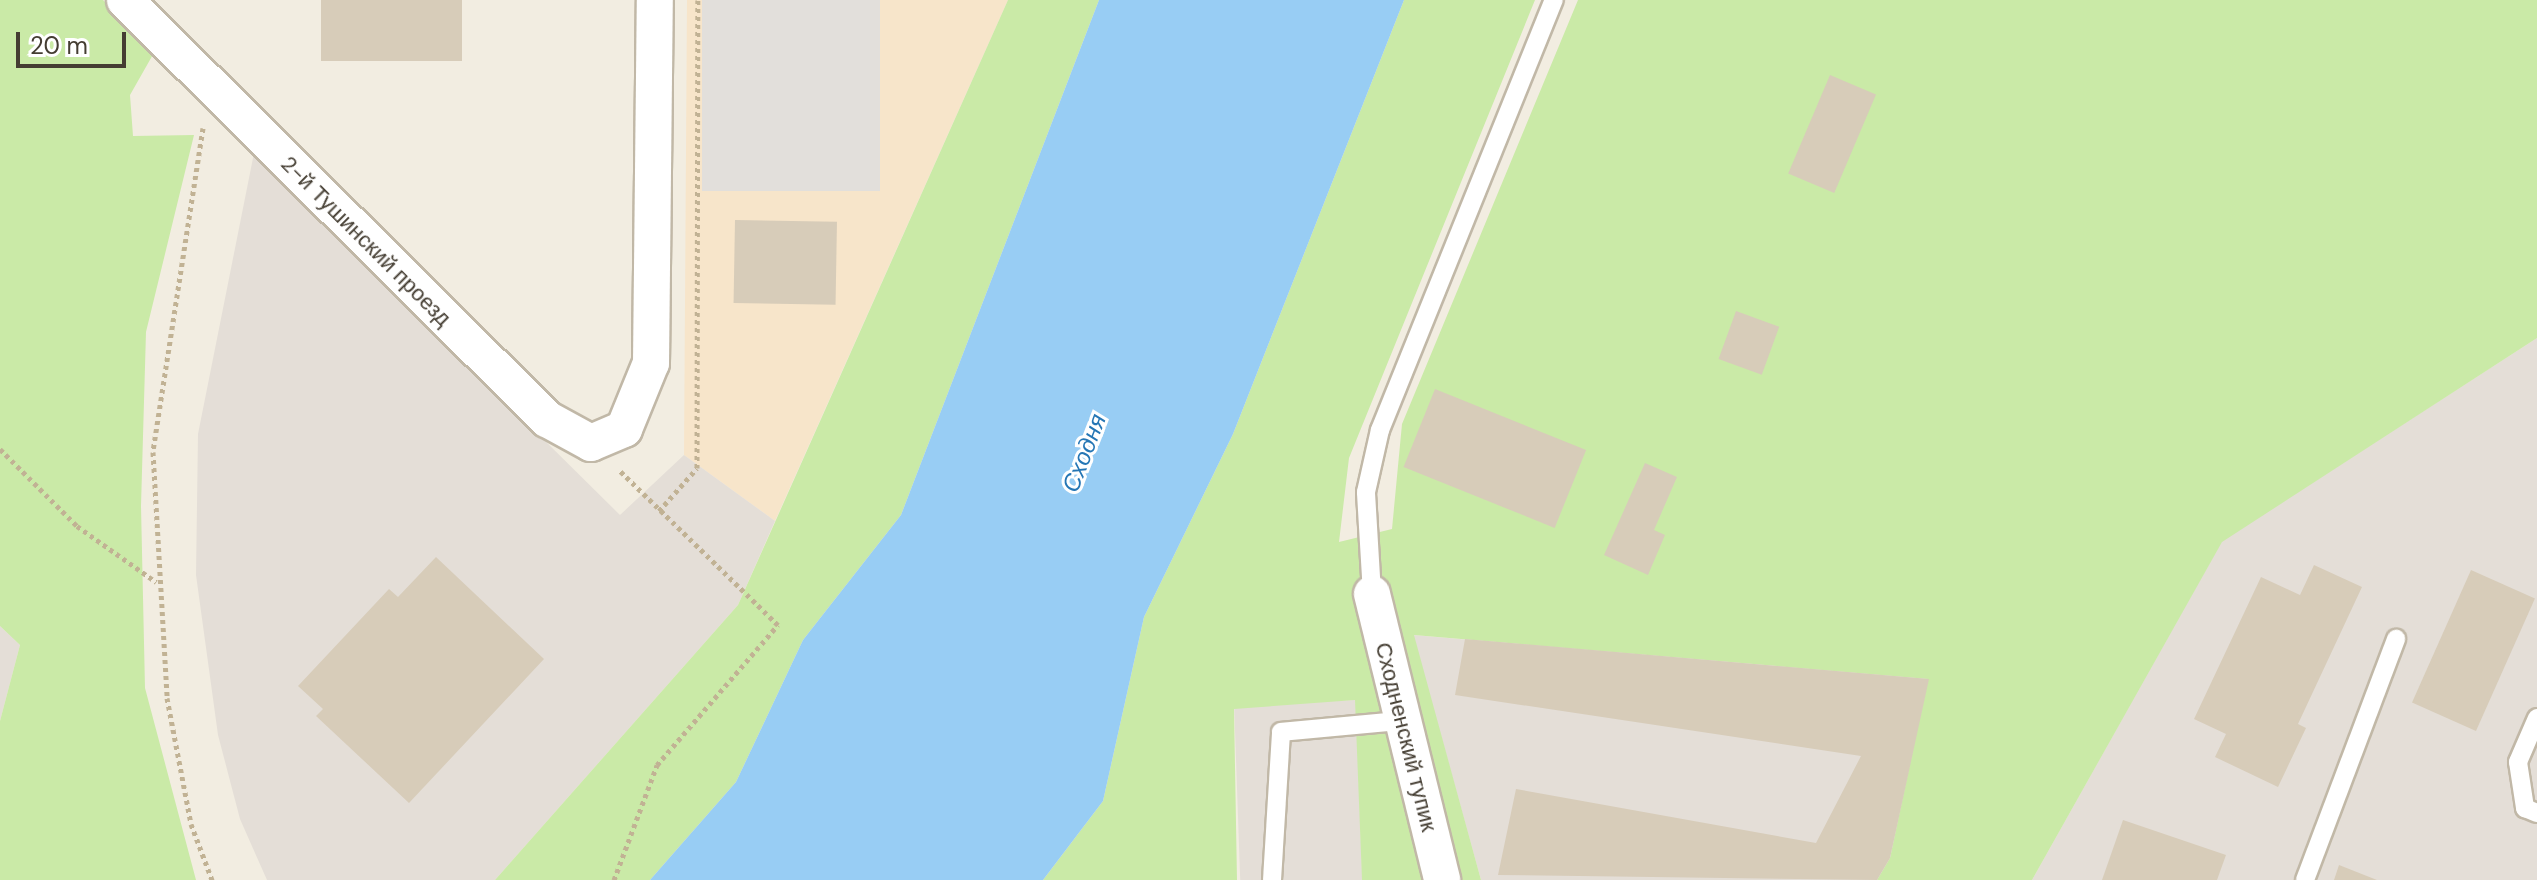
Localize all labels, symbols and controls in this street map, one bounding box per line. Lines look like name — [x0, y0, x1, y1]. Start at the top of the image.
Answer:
scale bar — [20, 16, 130, 66]
text: 20 m — [30, 30, 88, 61]
street label: 2-й Тушинский проезд — [275, 150, 457, 332]
water label: Сходня — [1056, 410, 1112, 496]
street label: Сходненский тупик — [1370, 640, 1442, 834]

